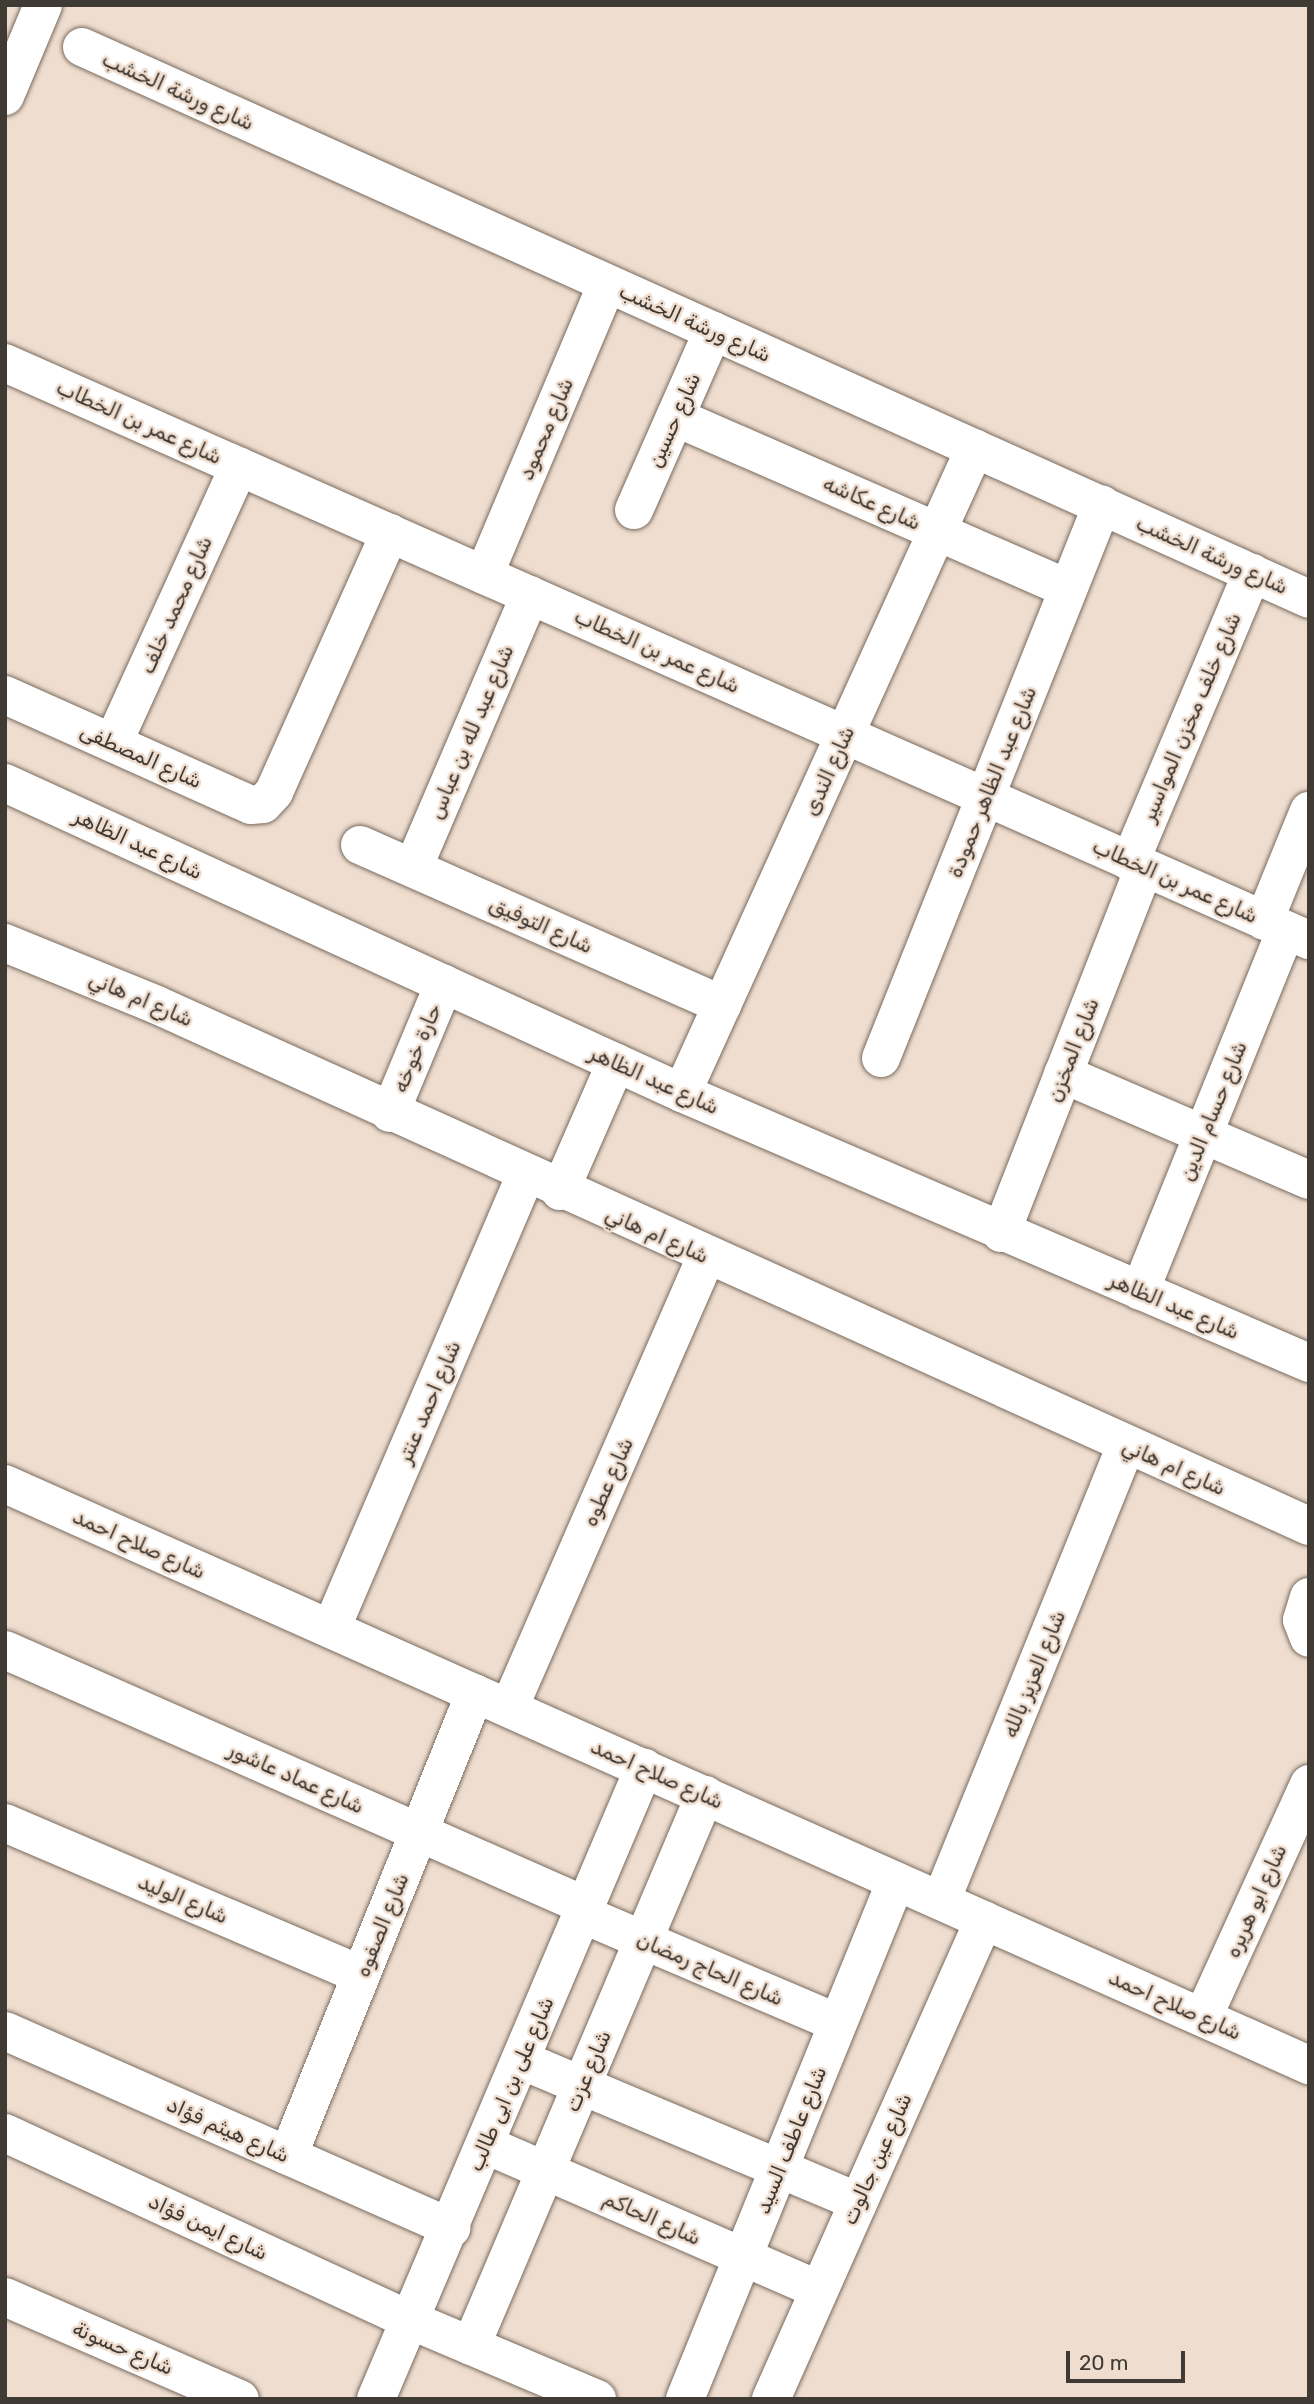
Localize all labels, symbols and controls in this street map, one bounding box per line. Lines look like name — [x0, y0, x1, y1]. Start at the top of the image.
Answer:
street label: شارع ورشة الخشب — [98, 46, 258, 136]
street label: شارع ورشة الخشب — [615, 278, 775, 368]
street label: شارع حسين — [642, 369, 706, 471]
street label: شارع عمر بن الخطاب — [52, 374, 226, 470]
street label: شارع محمود — [513, 374, 579, 484]
street label: شارع عكاشه — [819, 470, 925, 536]
street label: شارع ورشة الخشب — [1132, 510, 1292, 600]
street label: شارع محمد خلف — [134, 532, 218, 678]
street label: شارع عمر بن الخطاب — [570, 603, 744, 699]
street label: شارع خلف مخزن المواسير — [1135, 609, 1247, 825]
street label: شارع عبد لله بن عباس — [423, 641, 519, 823]
street label: شارع عبد الظاهر حمودة — [942, 683, 1042, 881]
street label: شارع المصطفى — [76, 718, 206, 794]
street label: شارع الندى — [798, 722, 860, 820]
street label: شارع عبد الظاهر — [69, 803, 207, 885]
street label: شارع عمر بن الخطاب — [1088, 833, 1262, 929]
street label: شارع التوفيق — [485, 891, 597, 959]
street label: شارع ام هاني — [85, 966, 197, 1032]
street label: شارع المخزن — [1042, 994, 1104, 1106]
street label: حارة خوخه — [387, 1000, 447, 1096]
street label: شارع حسام الدين — [1174, 1037, 1252, 1185]
street label: شارع عبد الظاهر — [585, 1040, 723, 1120]
street label: شارع ام هاني — [601, 1201, 713, 1269]
street label: شارع عبد الظاهر — [1105, 1267, 1243, 1345]
street label: شارع احمد عنتر — [392, 1337, 466, 1467]
street label: شارع ام هاني — [1118, 1433, 1230, 1501]
street label: شارع عطوه — [577, 1434, 639, 1530]
street label: شارع صلاح احمد — [69, 1503, 209, 1585]
street label: شارع العزيز بالله — [997, 1607, 1071, 1741]
street label: شارع صلاح احمد — [587, 1733, 727, 1815]
street label: شارع عماد عاشور — [224, 1737, 368, 1819]
street label: شارع ابو هريره — [1220, 1840, 1292, 1962]
street label: شارع الوليد — [134, 1869, 232, 1929]
street label: شارع الصفوه — [350, 1869, 414, 1981]
street label: شارع الحاج رمضان — [633, 1927, 787, 2011]
street label: شارع صلاح احمد — [1105, 1964, 1245, 2046]
street label: شارع على بن ابى طالب — [463, 1993, 559, 2175]
street label: شارع عزت — [560, 2026, 616, 2116]
street label: شارع عاطف السيد — [750, 2062, 832, 2218]
street label: شارع عين جالوت — [837, 2089, 917, 2229]
street label: شارع هيثم فؤاد — [163, 2092, 293, 2168]
street label: شارع الحاكم — [599, 2185, 705, 2251]
street label: شارع ايمن فؤاد — [144, 2188, 272, 2266]
street label: شارع حسونة — [69, 2315, 177, 2381]
scale bar — [1069, 2338, 1188, 2382]
text: 20 m — [1079, 2350, 1128, 2375]

